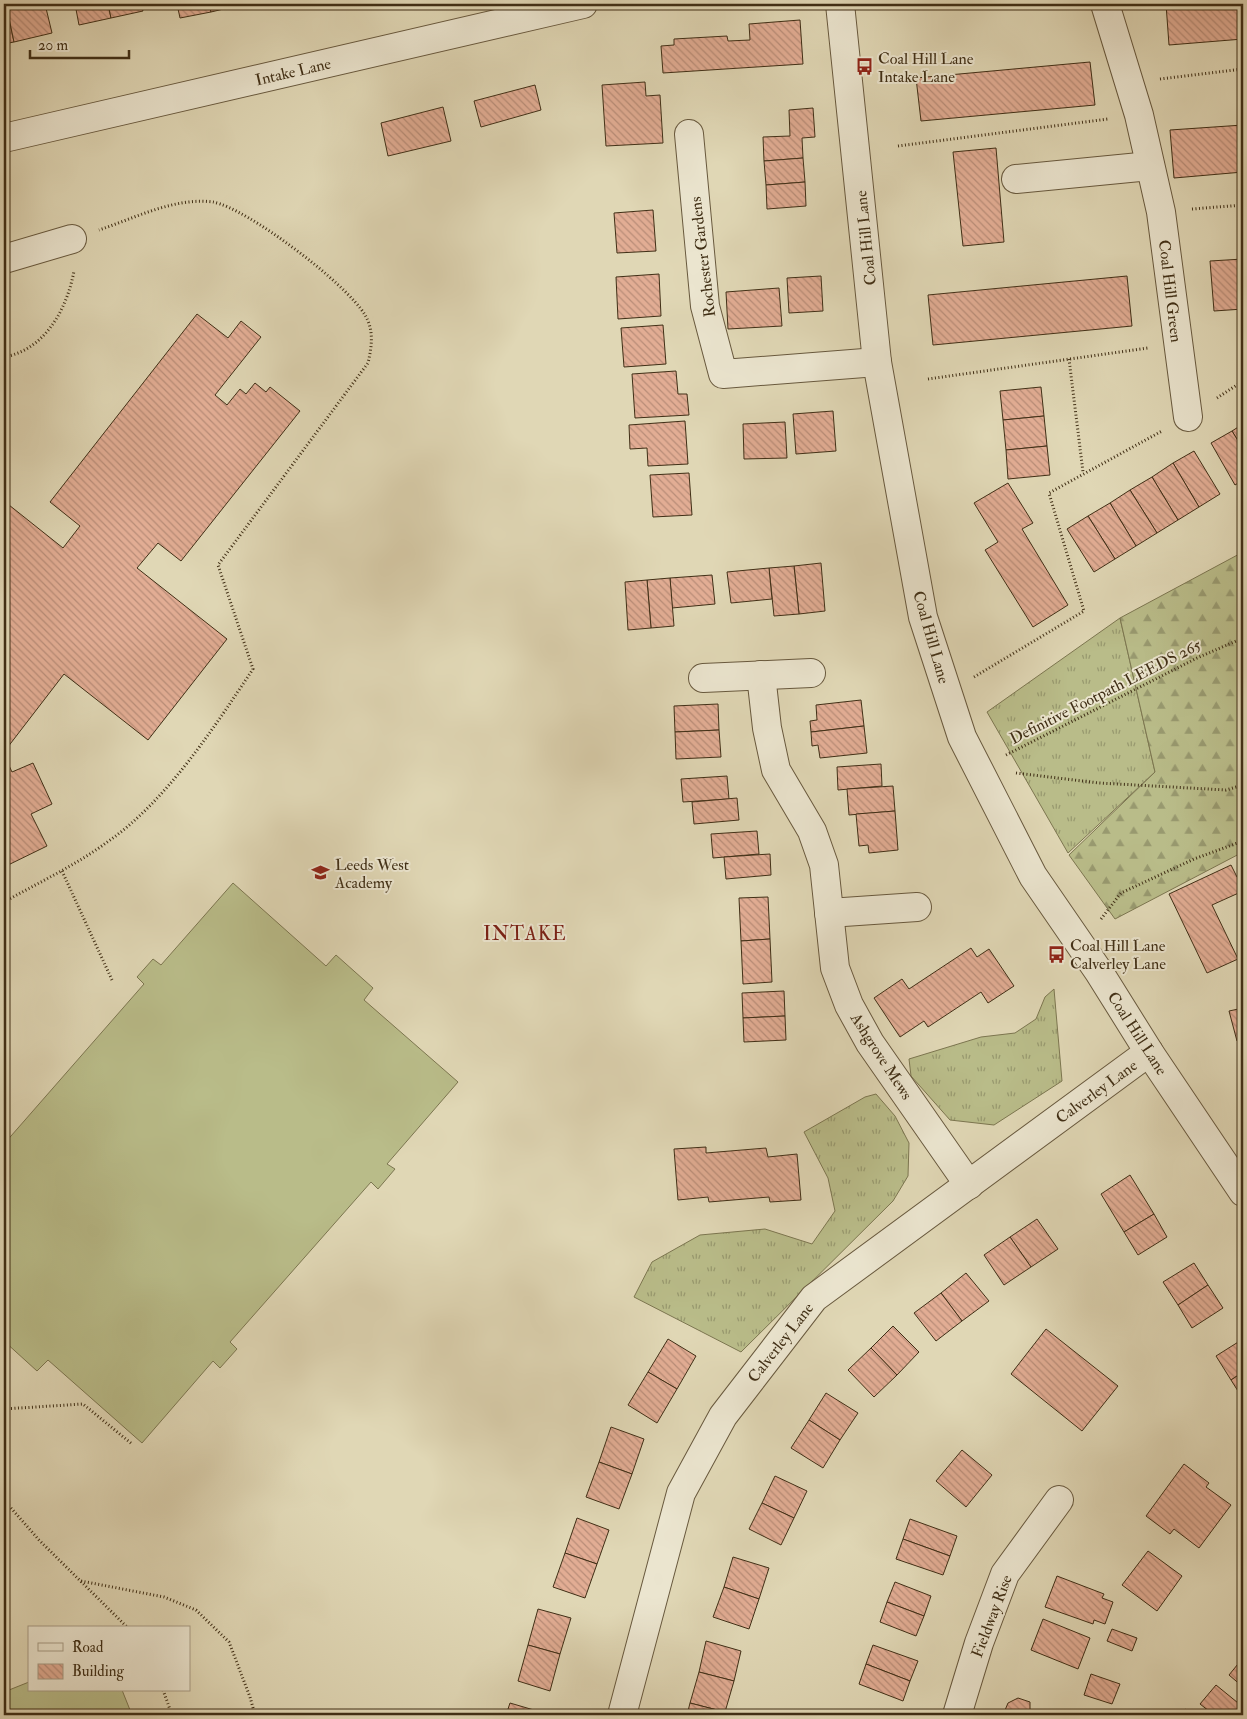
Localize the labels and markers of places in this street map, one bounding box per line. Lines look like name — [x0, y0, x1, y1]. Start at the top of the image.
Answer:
place label: Coal Hill Lane Intake Lane — [878, 49, 974, 87]
bus stop icon: Coal Hill Lane Intake Lane — [854, 57, 874, 77]
place label: Leeds West Academy — [334, 855, 409, 893]
school or university icon: Leeds West Academy — [311, 863, 331, 883]
place label: Coal Hill Lane Calverley Lane — [1070, 936, 1166, 974]
bus stop icon: Coal Hill Lane Calverley Lane — [1046, 944, 1066, 964]

